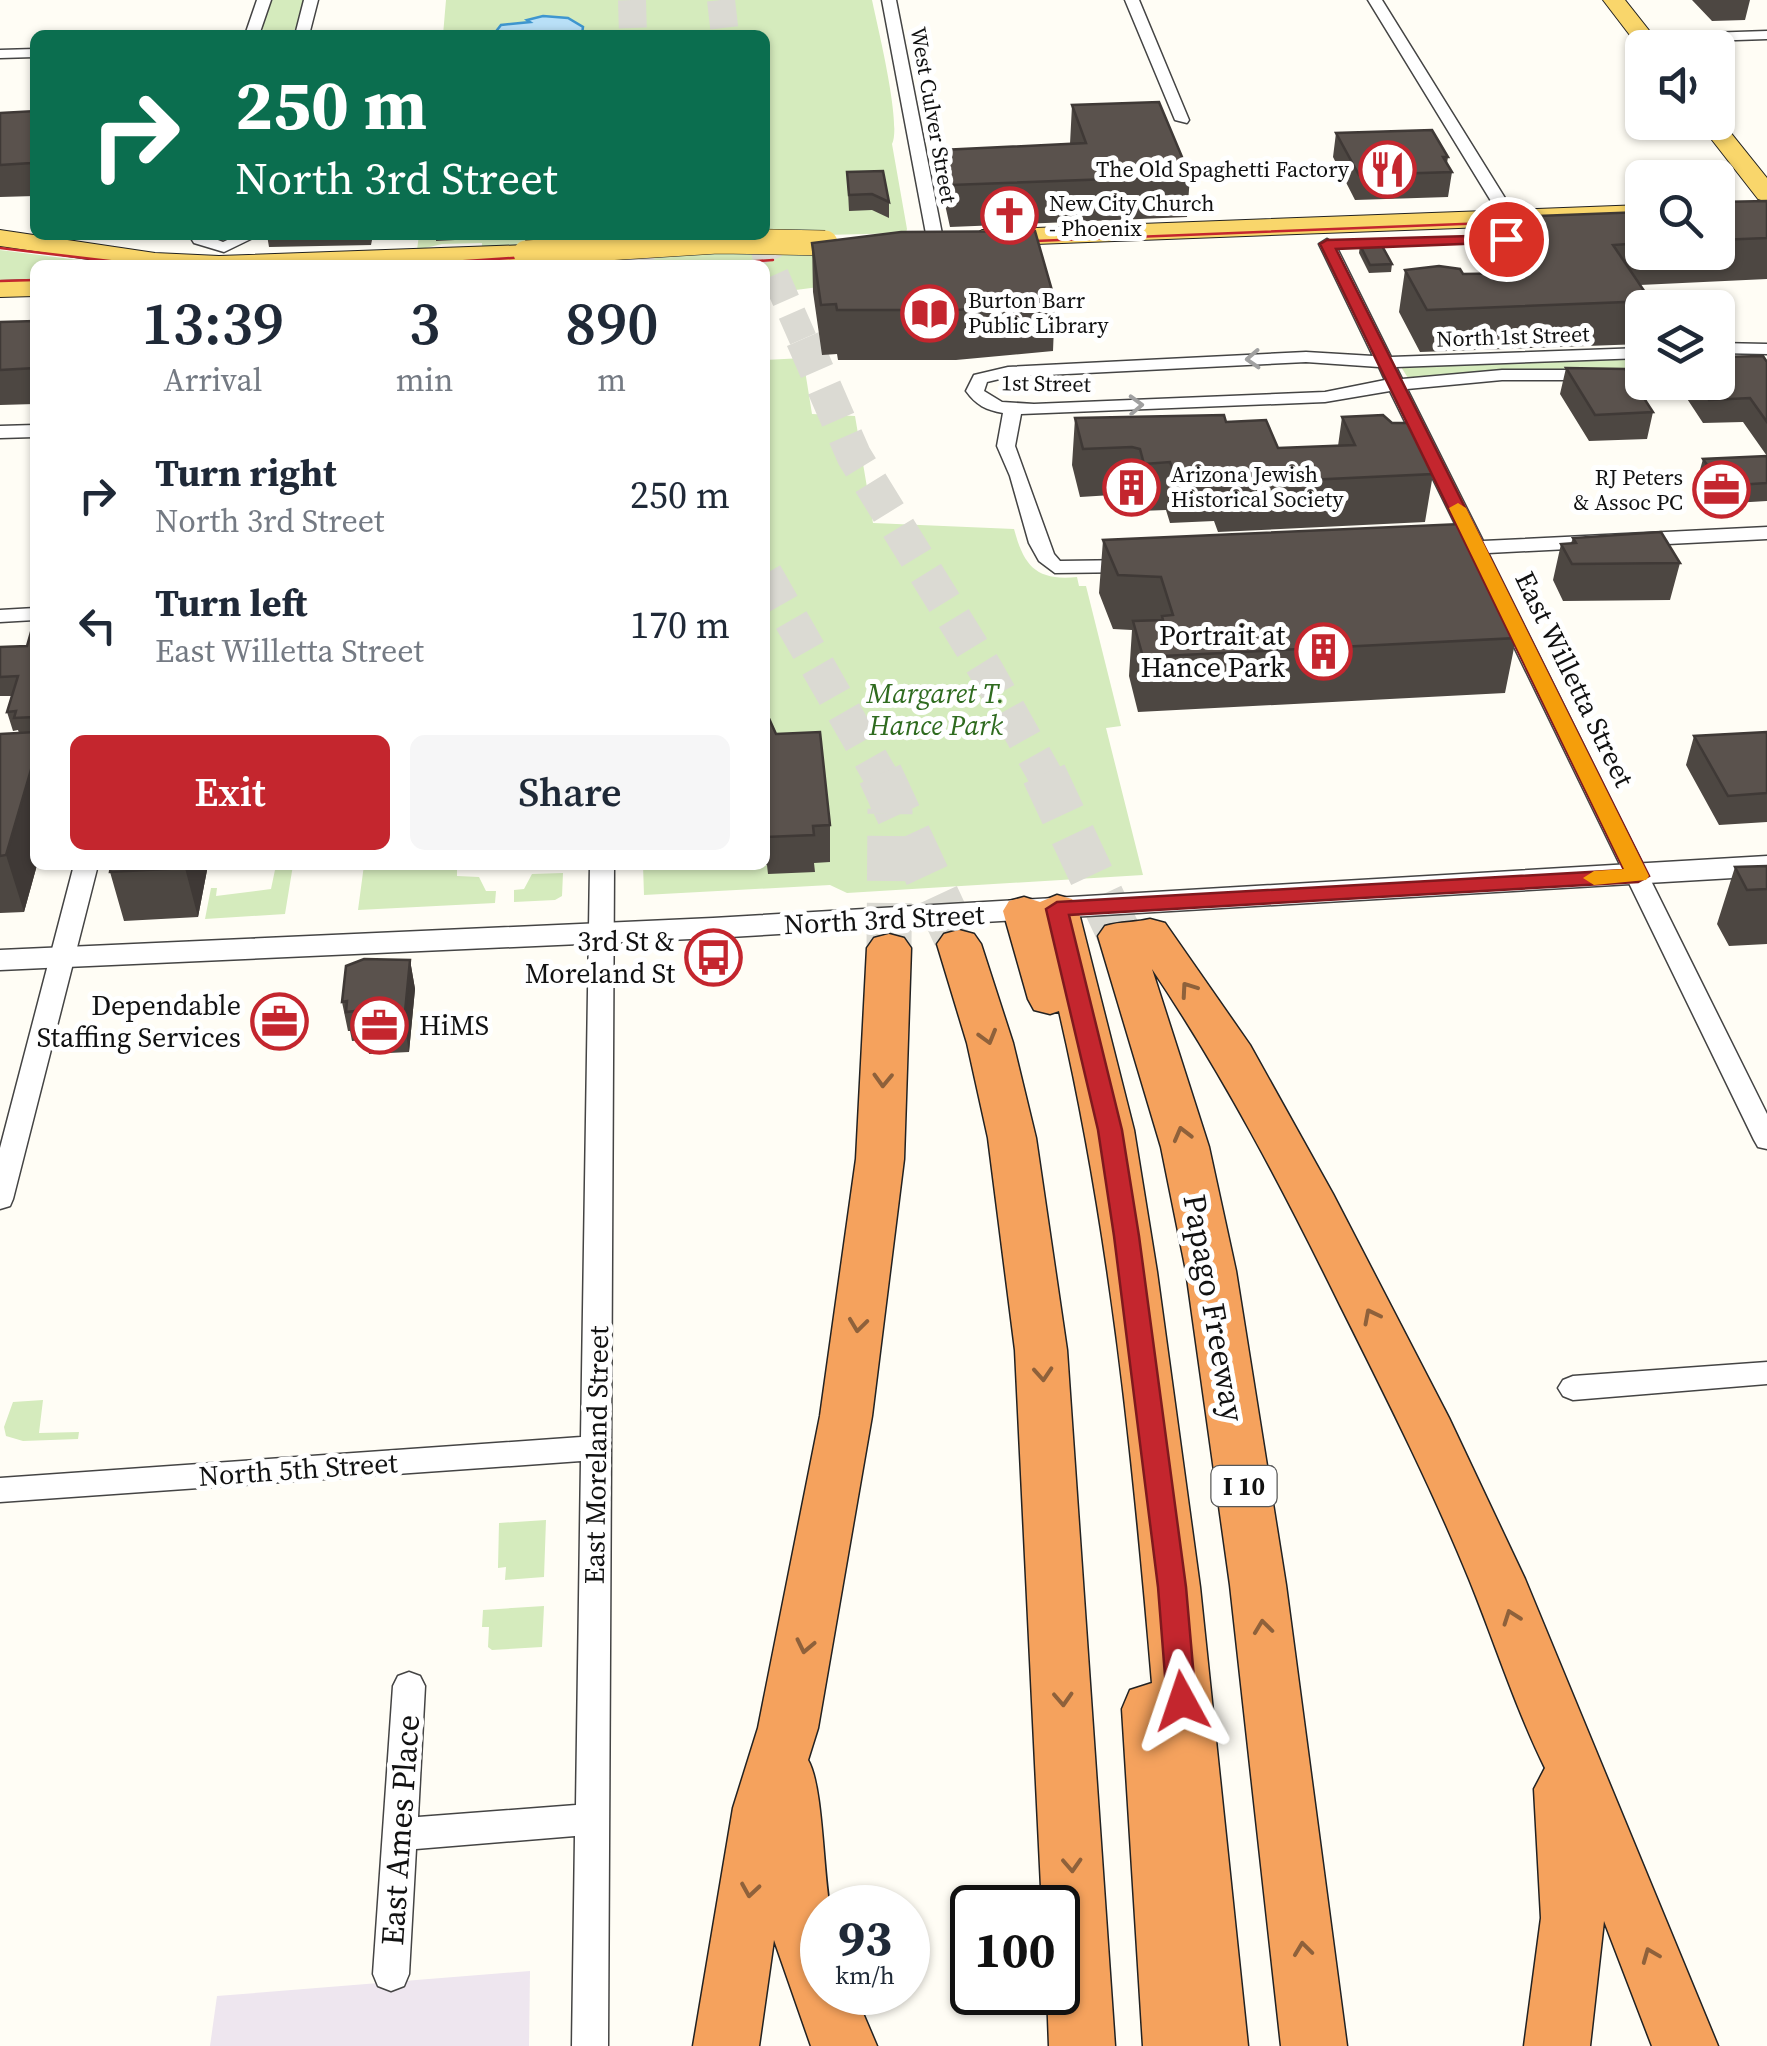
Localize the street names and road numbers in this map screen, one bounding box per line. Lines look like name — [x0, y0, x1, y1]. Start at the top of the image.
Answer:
street label: West Culver Street — [904, 24, 964, 206]
street label: North 1st Street — [1436, 318, 1591, 354]
street label: 1st Street — [1001, 367, 1092, 399]
street label: East Willetta Street — [1506, 565, 1644, 794]
street label: North 3rd Street — [783, 895, 986, 943]
street label: Papago Freeway — [1172, 1191, 1256, 1426]
street label: East Moreland Street — [575, 1325, 617, 1585]
street label: North 5th Street — [197, 1443, 400, 1495]
road number: I 10 — [1212, 1466, 1276, 1506]
street label: East Ames Place — [370, 1713, 430, 1947]

